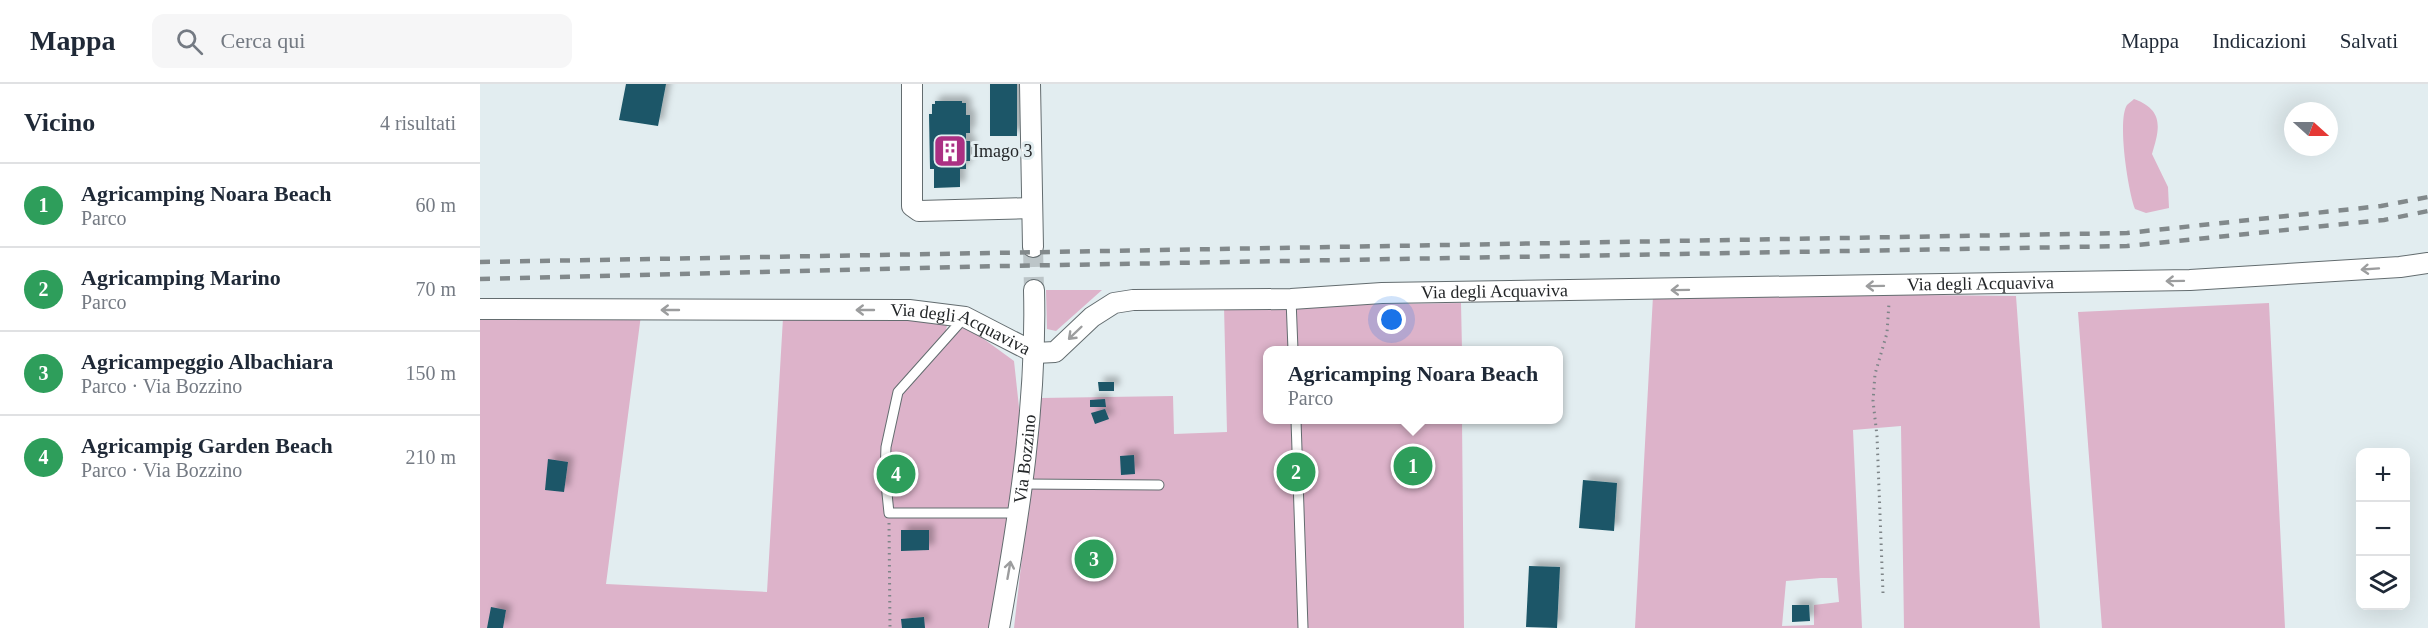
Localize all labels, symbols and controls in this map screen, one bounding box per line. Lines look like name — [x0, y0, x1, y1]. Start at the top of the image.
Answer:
search box — [152, 14, 572, 68]
text: Mappa — [30, 25, 116, 56]
icon: search — [173, 25, 206, 58]
text: Cerca qui — [221, 28, 305, 53]
text: Mappa — [2121, 29, 2179, 53]
text: Indicazioni — [2212, 29, 2307, 53]
text: Salvati — [2340, 29, 2398, 53]
north arrow — [2284, 102, 2338, 156]
text: Vicino — [24, 108, 95, 137]
text: 4 risultati — [380, 112, 456, 134]
building icon: Imago 3 — [932, 133, 968, 169]
place label: Imago 3 — [973, 141, 1032, 161]
text: Agricamping Noara Beach — [81, 181, 332, 206]
text: 1 — [39, 194, 49, 216]
text: 60 m — [415, 194, 456, 216]
text: Parco — [81, 207, 127, 229]
one-way arrow — [2360, 264, 2380, 275]
text: Agricamping Marino — [81, 265, 281, 290]
street label: Via degli Acquaviva — [1907, 272, 2054, 295]
one-way arrow — [2166, 275, 2186, 286]
text: 2 — [39, 278, 49, 300]
text: 70 m — [415, 278, 456, 300]
street label: Via degli Acquaviva — [1421, 280, 1568, 302]
one-way arrow — [1866, 280, 1886, 292]
one-way arrow — [1671, 284, 1691, 295]
text: Parco — [81, 291, 127, 313]
street label: Via degli Acquaviva — [890, 300, 1034, 359]
one-way arrow — [660, 304, 680, 316]
one-way arrow — [855, 304, 875, 316]
your location — [1377, 305, 1406, 334]
one-way arrow — [1068, 326, 1083, 340]
popup — [1263, 346, 1563, 424]
text: Agricampeggio Albachiara — [81, 349, 333, 374]
text: Agricamping Noara Beach — [1288, 361, 1538, 386]
text: 3 — [39, 362, 49, 384]
text: 150 m — [405, 362, 456, 384]
text: Parco · Via Bozzino — [81, 375, 242, 397]
text: Parco — [1288, 387, 1333, 409]
street label: Via Bozzino — [1010, 414, 1040, 505]
text: Agricampig Garden Beach — [81, 433, 333, 458]
pin: 1 — [1394, 444, 1432, 488]
text: 4 — [39, 446, 49, 468]
text: 210 m — [405, 446, 456, 468]
map controls — [2356, 448, 2410, 610]
button: + — [2356, 448, 2410, 502]
pin: 2 — [1276, 450, 1316, 494]
pin: 4 — [876, 452, 916, 496]
text: Parco · Via Bozzino — [81, 459, 242, 481]
button: − — [2356, 502, 2410, 556]
pin: 3 — [1074, 536, 1114, 582]
button: layers — [2356, 556, 2410, 610]
one-way arrow — [1004, 561, 1015, 581]

